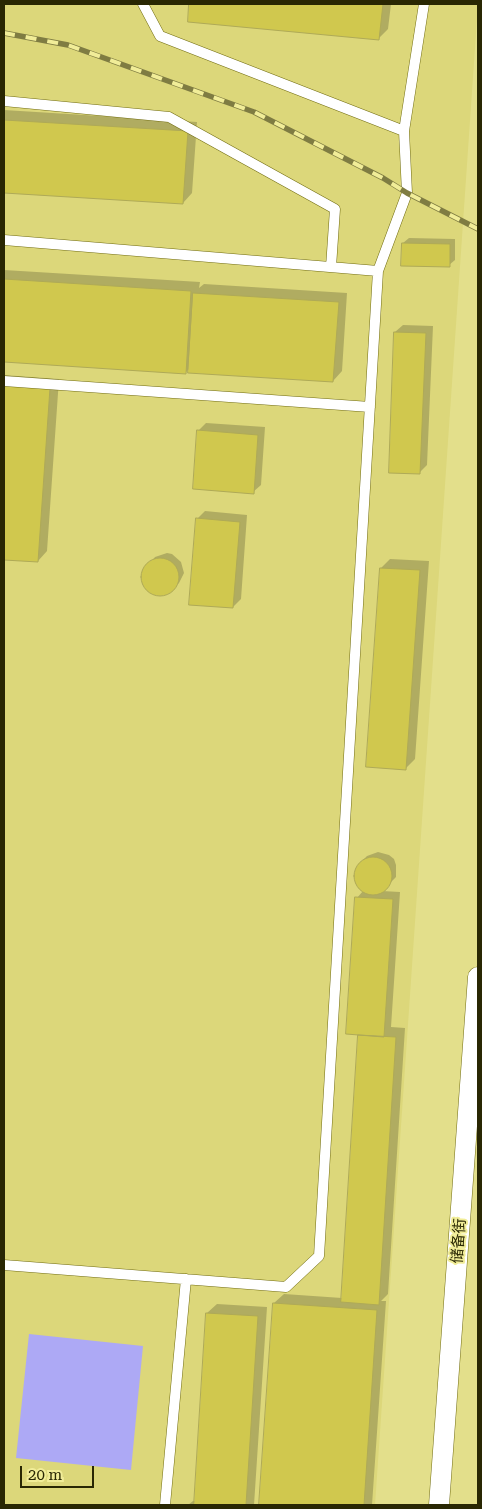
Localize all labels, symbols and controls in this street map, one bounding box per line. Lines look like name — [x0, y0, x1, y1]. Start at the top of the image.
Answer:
street label: 储备街 — [448, 1218, 470, 1264]
scale bar — [22, 1456, 96, 1488]
text: 20 m — [28, 1466, 62, 1484]

